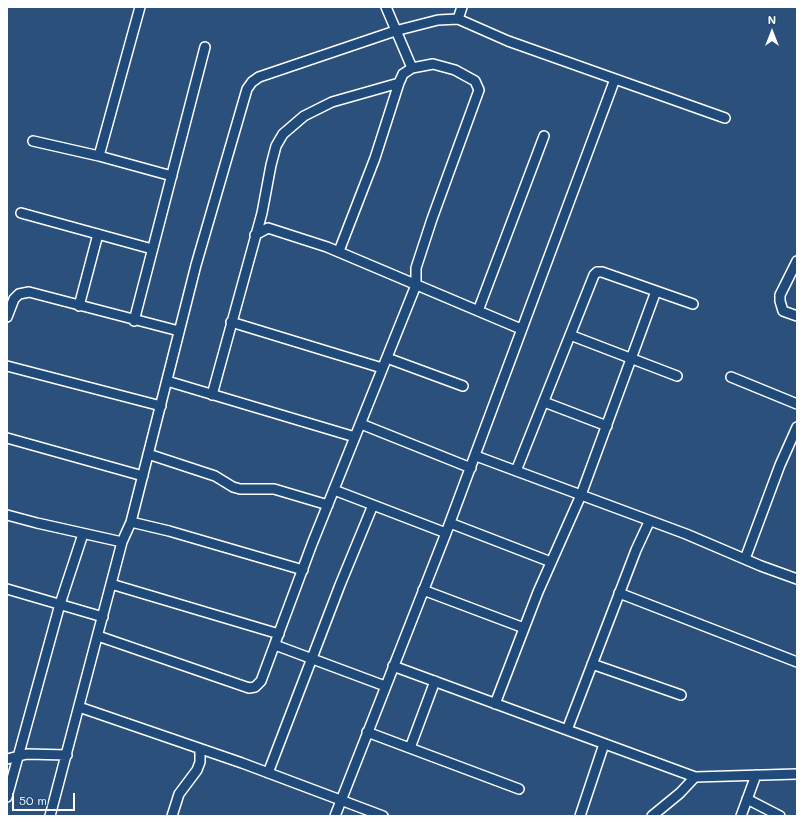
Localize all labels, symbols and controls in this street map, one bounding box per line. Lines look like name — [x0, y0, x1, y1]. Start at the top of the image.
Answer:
north arrow — [752, 12, 792, 52]
text: N — [768, 12, 776, 27]
scale bar — [14, 785, 77, 811]
text: 50 m — [19, 792, 47, 808]

